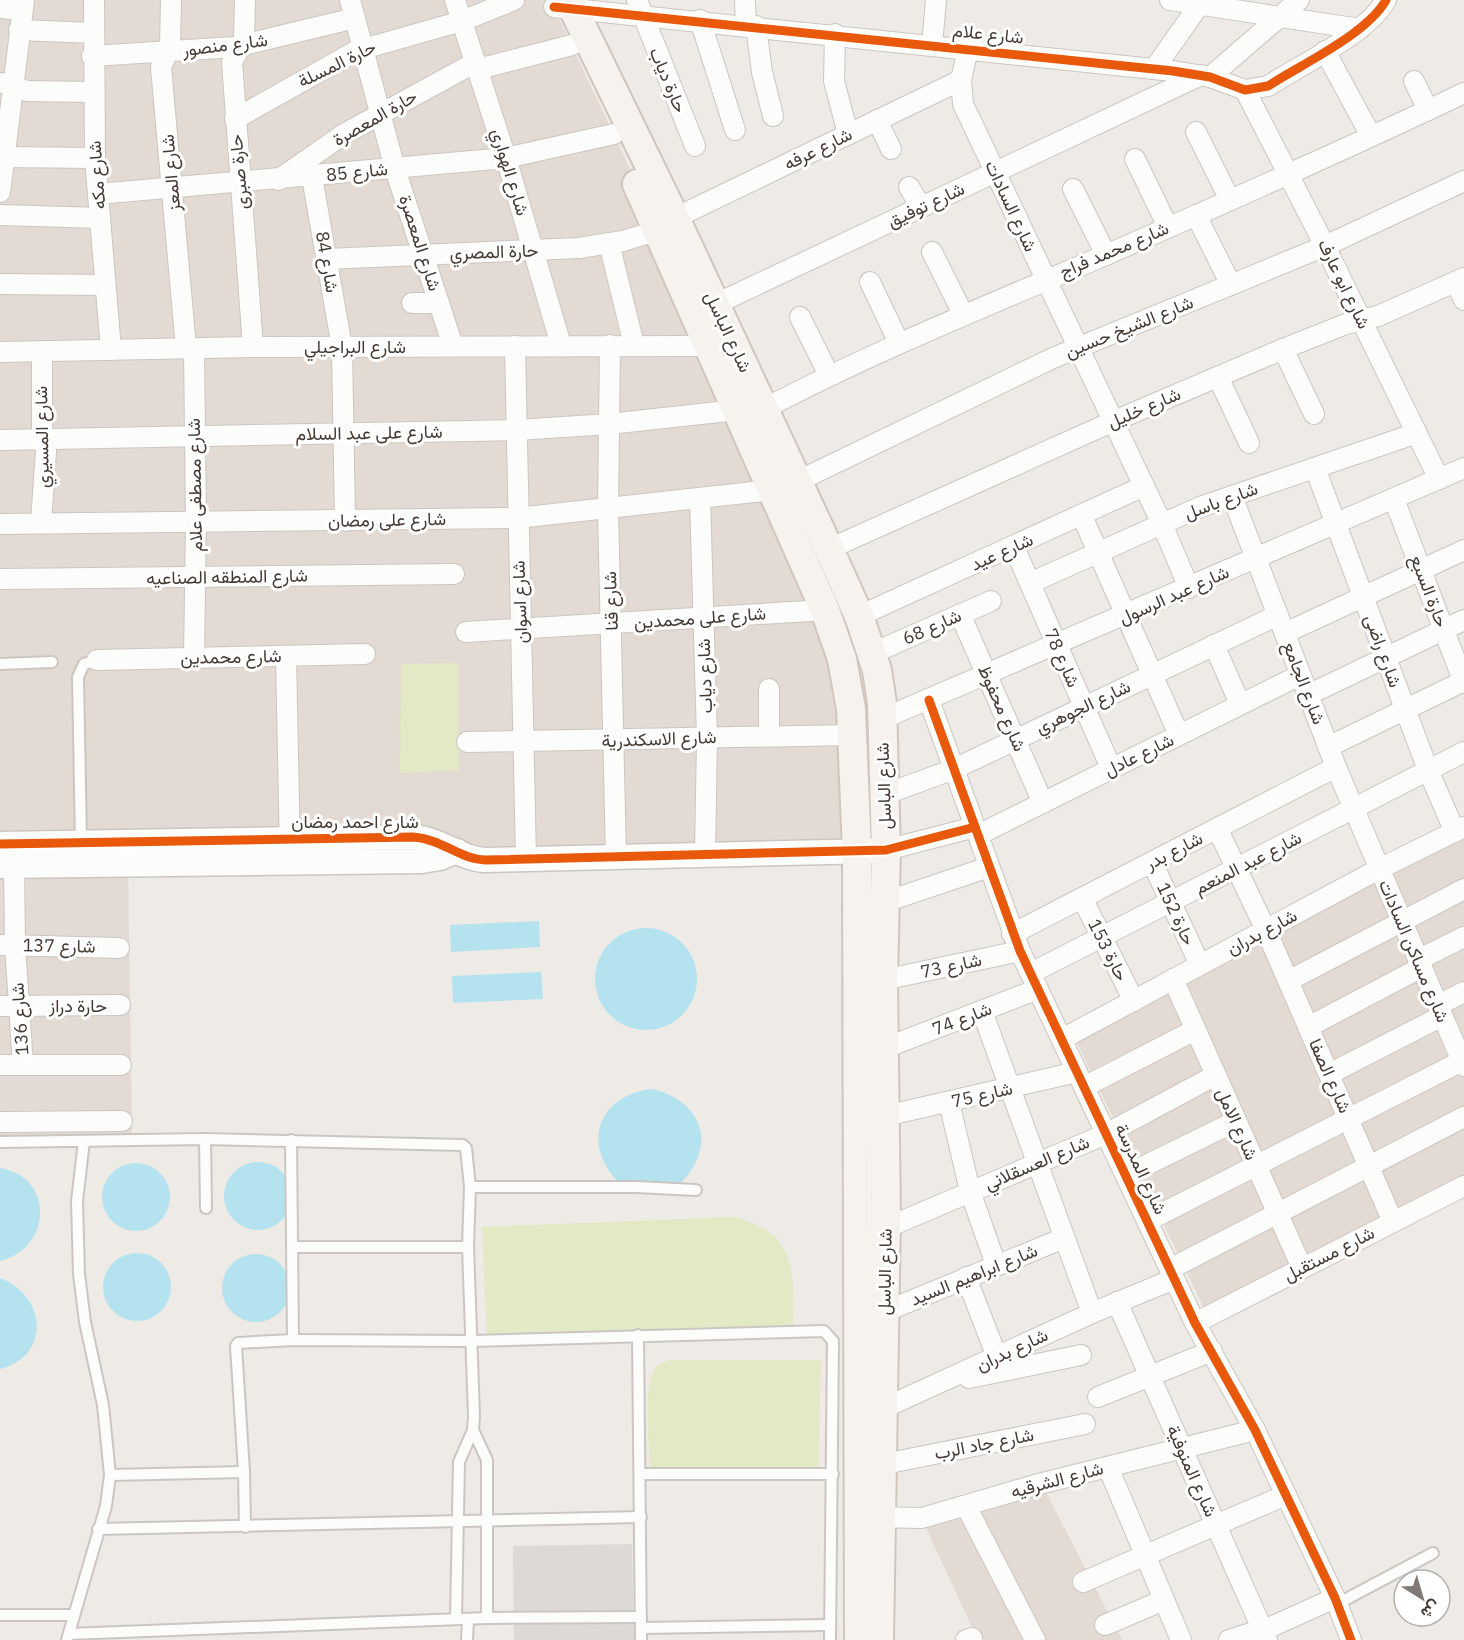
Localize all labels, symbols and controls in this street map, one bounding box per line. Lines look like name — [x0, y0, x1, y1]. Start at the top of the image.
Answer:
street label: شارع علام — [951, 18, 1025, 50]
street label: شارع منصور — [180, 28, 269, 62]
street label: حارة المسلة — [294, 35, 380, 92]
street label: حارة دياب — [644, 44, 692, 116]
street label: حارة المعصرة — [328, 84, 421, 151]
street label: شارع عرفه — [780, 122, 856, 176]
street label: شارع الهواري — [483, 126, 535, 219]
street label: شارع المعز — [156, 133, 186, 214]
street label: حارة صبرى — [224, 134, 253, 210]
street label: شارع مكه — [83, 140, 111, 210]
street label: شارع السادات — [979, 156, 1043, 256]
street label: شارع 85 — [325, 157, 389, 187]
street label: شارع توفيق — [883, 177, 969, 233]
street label: شارع المعصرة — [393, 192, 447, 294]
street label: شارع محمد فراج — [1056, 216, 1172, 284]
street label: شارع 84 — [310, 229, 344, 295]
street label: شارع ابو عارف — [1312, 235, 1376, 333]
street label: حارة المصري — [449, 238, 539, 269]
street label: شارع الباسل — [699, 287, 757, 377]
street label: شارع الشيخ حسين — [1061, 290, 1197, 364]
street label: شارع البراجيلي — [304, 335, 406, 362]
street label: شارع خليل — [1104, 382, 1184, 434]
street label: شارع المسيري — [29, 386, 58, 488]
street label: شارع مصطفى علام — [182, 418, 208, 552]
street label: شارع على عبد السلام — [295, 420, 443, 446]
street label: شارع باسل — [1181, 477, 1261, 525]
street label: شارع على رمضان — [328, 507, 446, 533]
street label: شارع عيد — [967, 528, 1037, 576]
street label: حارة السبع — [1404, 551, 1454, 631]
street label: شارع اسوان — [507, 560, 533, 644]
street label: شارع عبد الرسول — [1115, 560, 1233, 630]
street label: شارع المنطقه الصناعيه — [146, 564, 308, 590]
street label: شارع قنا — [598, 571, 624, 631]
street label: شارع على محمدين — [633, 601, 767, 635]
street label: شارع 68 — [899, 603, 965, 651]
street label: شارع راضى — [1359, 611, 1407, 691]
street label: شارع 78 — [1038, 625, 1086, 691]
street label: شارع دياب — [692, 638, 718, 714]
street label: شارع الجامع — [1277, 638, 1331, 728]
street label: شارع محمدين — [180, 644, 282, 670]
street label: شارع محفوظ — [972, 661, 1032, 755]
street label: شارع الجوهري — [1032, 675, 1136, 742]
street label: شارع الاسكندرية — [601, 725, 717, 753]
street label: شارع عادل — [1100, 728, 1178, 782]
street label: شارع الباسل — [870, 742, 898, 830]
street label: شارع احمد رمضان — [291, 810, 419, 834]
street label: شارع بدر — [1140, 826, 1207, 876]
street label: شارع عبد المنعم — [1190, 826, 1306, 900]
street label: شارع مساكن السادات — [1373, 876, 1455, 1026]
street label: حارة 152 — [1152, 879, 1201, 949]
street label: شارع بدران — [1223, 903, 1301, 961]
street label: حارة 153 — [1083, 915, 1134, 985]
street label: شارع 137 — [22, 933, 96, 959]
street label: شارع 73 — [918, 948, 984, 984]
street label: شارع 136 — [5, 982, 35, 1056]
street label: حارة دراز — [48, 994, 107, 1017]
street label: شارع 74 — [929, 997, 995, 1041]
street label: شارع الصفا — [1303, 1035, 1357, 1117]
street label: شارع 75 — [949, 1076, 1015, 1114]
street label: شارع الامل — [1210, 1084, 1264, 1164]
street label: شارع المدرسة — [1109, 1120, 1173, 1218]
street label: شارع العسقلاني — [981, 1130, 1094, 1199]
street label: شارع مستقبل — [1279, 1221, 1379, 1287]
street label: شارع الباسل — [872, 1228, 898, 1316]
street label: شارع ابراهيم السيد — [907, 1239, 1041, 1311]
street label: شارع بدران — [972, 1323, 1052, 1377]
street label: شارع المنوفية — [1161, 1421, 1223, 1521]
street label: شارع جاد الرب — [932, 1423, 1036, 1465]
street label: شارع الشرقيه — [1008, 1456, 1106, 1504]
north arrow — [1392, 1568, 1452, 1628]
text: ش — [1417, 1596, 1445, 1624]

